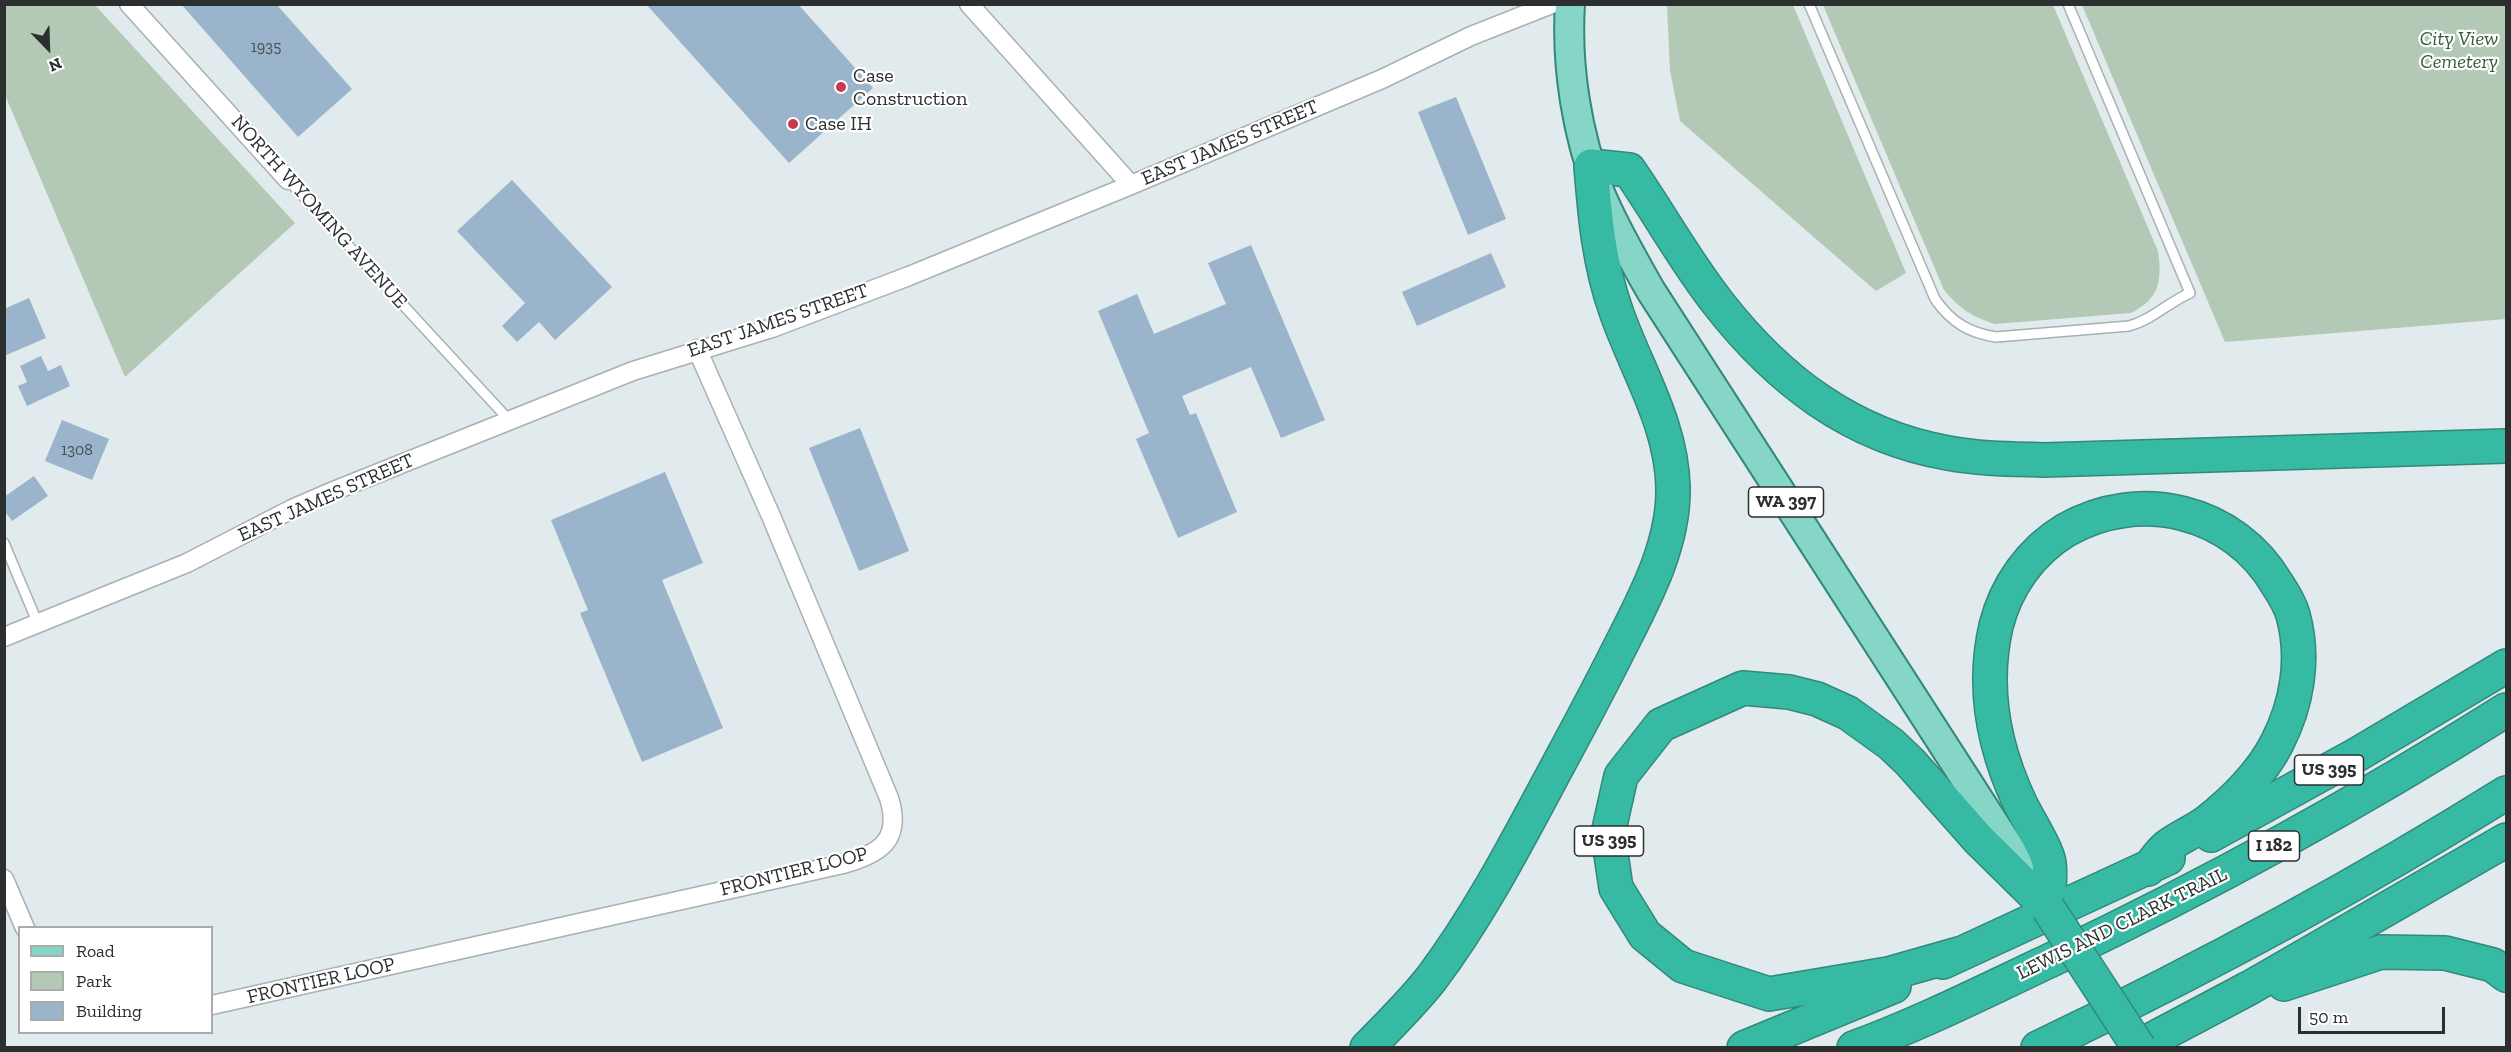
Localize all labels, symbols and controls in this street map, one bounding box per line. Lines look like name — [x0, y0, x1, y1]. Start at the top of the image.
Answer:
north arrow — [18, 18, 78, 78]
park label: City View Cemetery — [2420, 27, 2498, 74]
house number: 1935 — [251, 37, 281, 57]
text: N — [46, 54, 65, 76]
place label: Case Construction — [853, 64, 967, 111]
marker: Case Construction — [834, 80, 848, 94]
street label: EAST JAMES STREET — [1138, 95, 1322, 191]
street label: NORTH WYOMING AVENUE — [226, 110, 412, 314]
place label: Case IH — [805, 112, 872, 136]
marker: Case IH — [786, 117, 800, 131]
street label: EAST JAMES STREET — [684, 279, 872, 363]
house number: 1308 — [61, 440, 93, 460]
street label: EAST JAMES STREET — [234, 448, 418, 548]
road number: WA 397 — [1748, 487, 1824, 517]
road number: US 395 — [2294, 755, 2364, 785]
road number: US 395 — [1574, 826, 1644, 856]
road number: I 182 — [2248, 831, 2300, 861]
street label: FRONTIER LOOP — [718, 842, 870, 902]
street label: LEWIS AND CLARK TRAIL — [2013, 863, 2231, 985]
legend — [18, 926, 213, 1034]
text: Road — [76, 940, 115, 962]
street label: FRONTIER LOOP — [245, 952, 397, 1010]
text: Park — [76, 970, 112, 992]
scale bar — [2301, 995, 2448, 1033]
text: Building — [76, 1000, 142, 1022]
text: 50 m — [2309, 1006, 2348, 1028]

